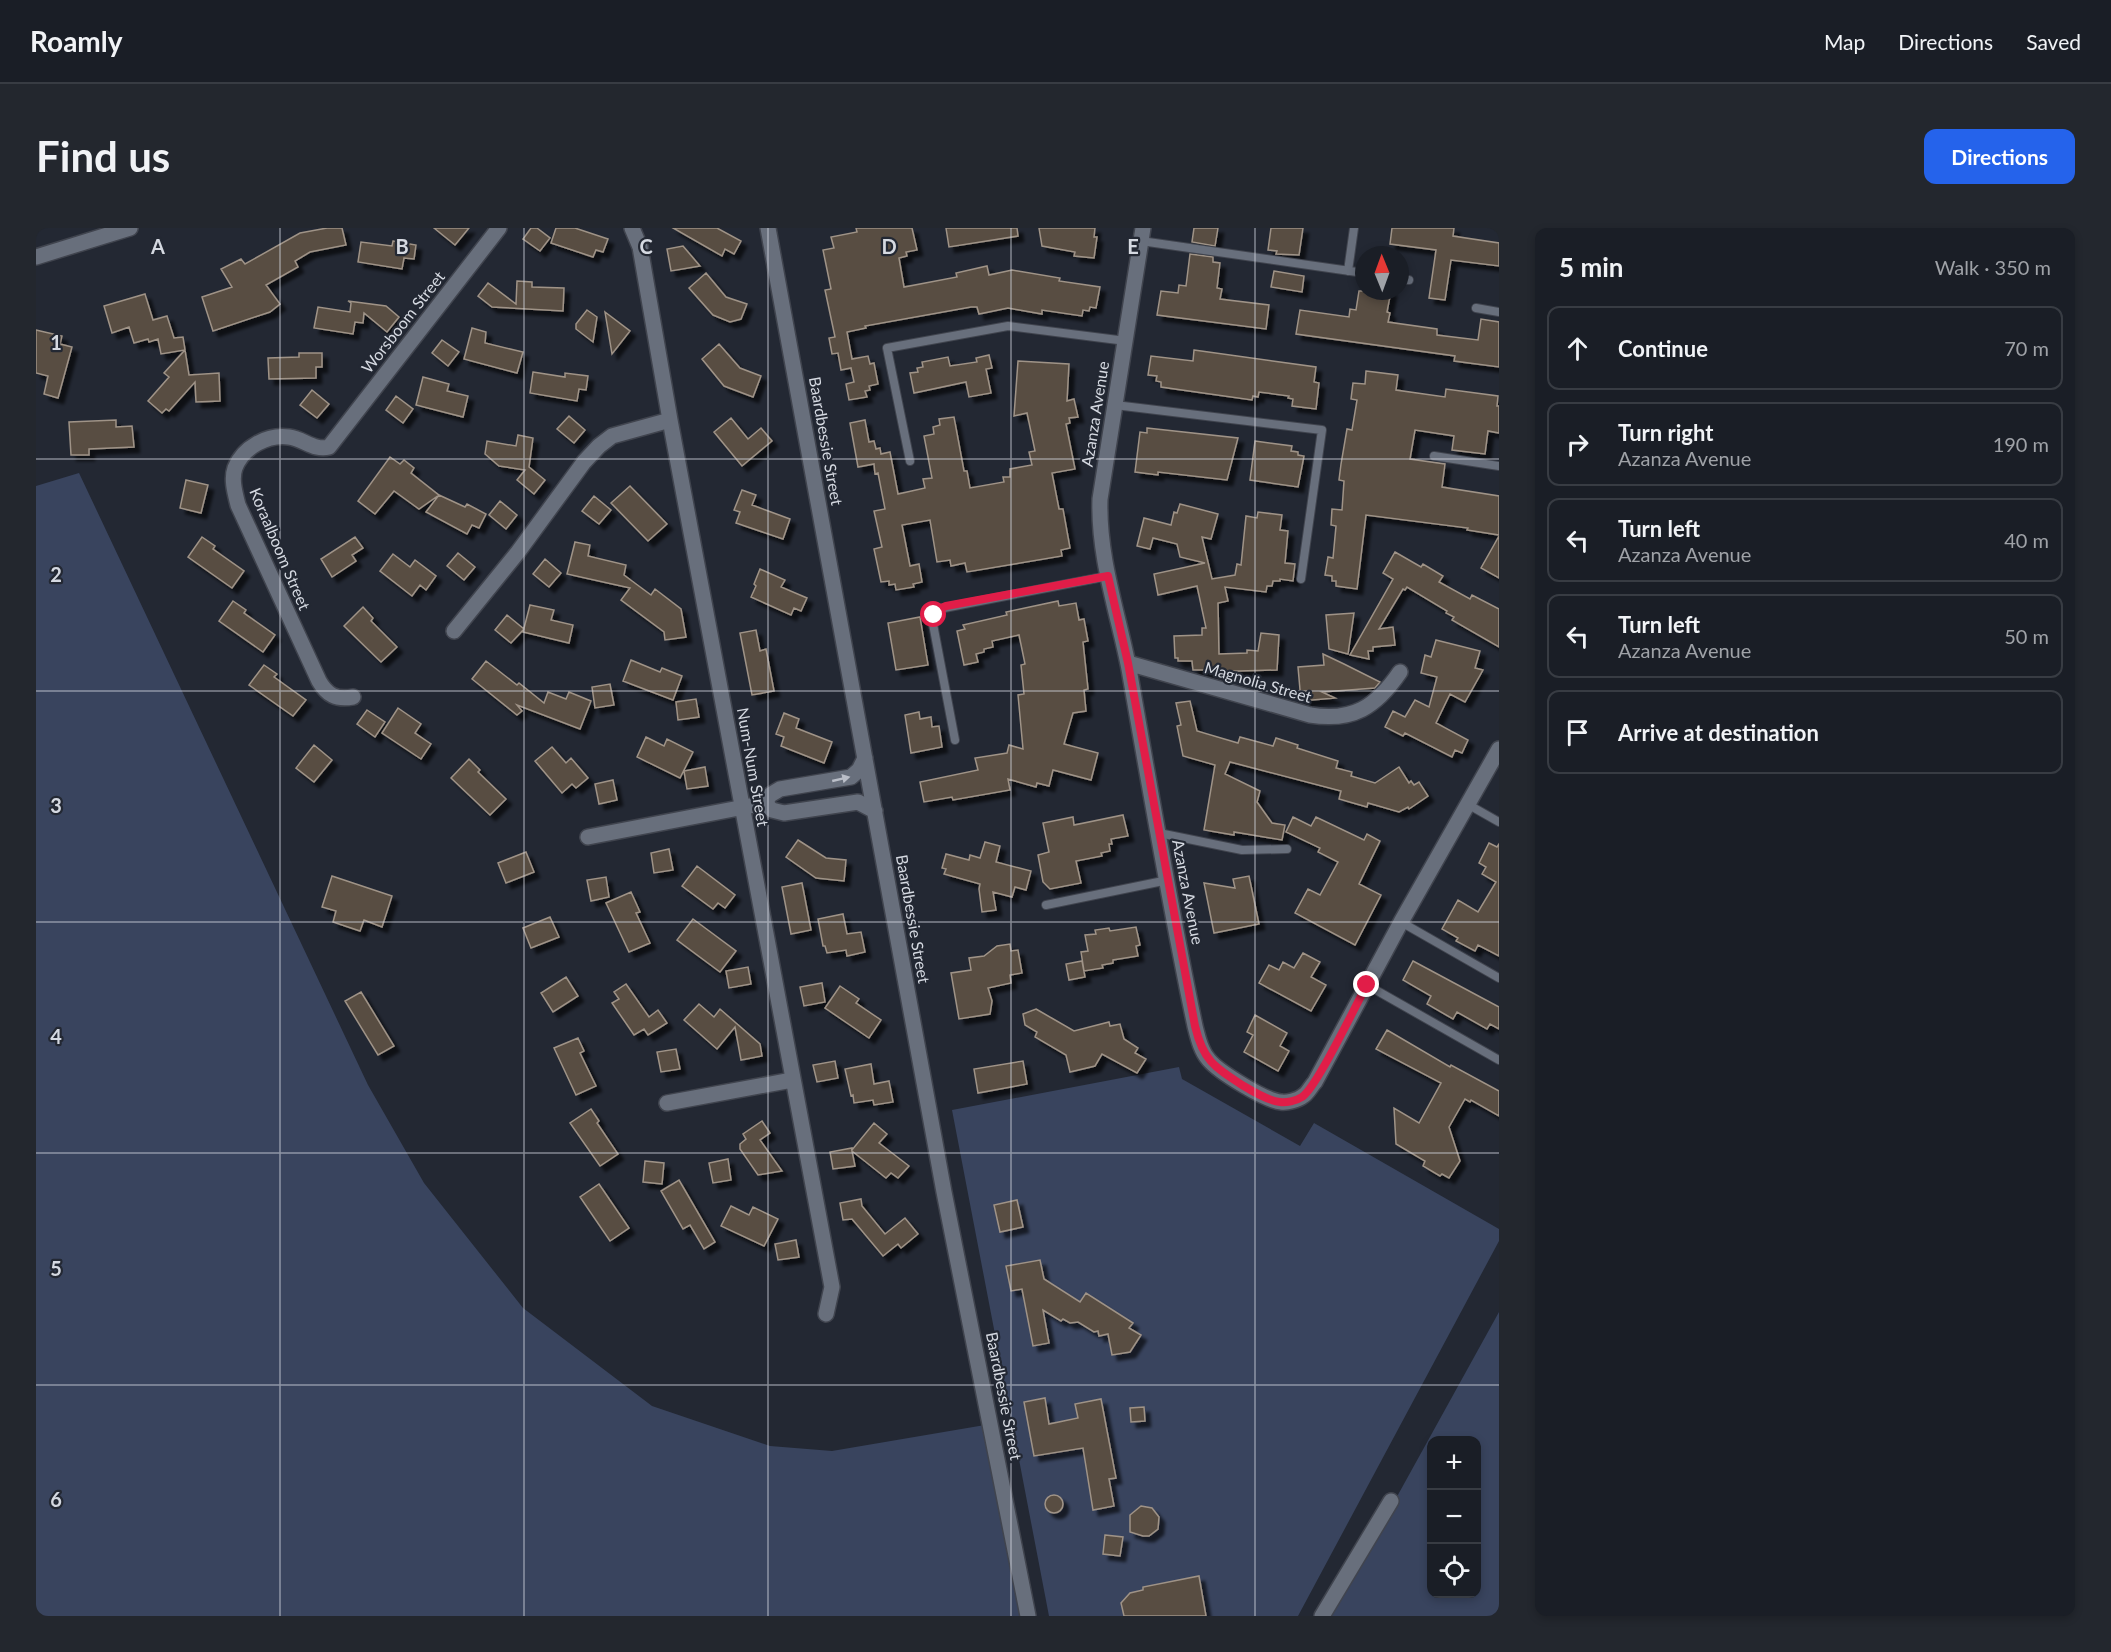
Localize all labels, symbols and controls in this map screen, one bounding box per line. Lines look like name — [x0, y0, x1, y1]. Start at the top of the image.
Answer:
text: Roamly — [30, 24, 123, 58]
text: Map — [1824, 29, 1865, 54]
text: Directions — [1898, 29, 1993, 54]
text: Saved — [2026, 29, 2081, 54]
button: Directions — [1924, 129, 2075, 184]
text: Find us — [36, 131, 170, 181]
text: A — [150, 234, 165, 258]
text: B — [395, 234, 409, 258]
text: C — [639, 234, 653, 258]
text: D — [881, 234, 897, 258]
text: E — [1127, 234, 1139, 258]
north arrow — [1355, 246, 1409, 300]
text: 5 min — [1559, 251, 1623, 283]
text: Walk · 350 m — [1935, 255, 2051, 279]
street label: Worsboom Street — [357, 267, 448, 376]
text: 1 — [50, 330, 62, 354]
icon: ahead — [1561, 332, 1594, 365]
text: Continue — [1618, 335, 1708, 362]
text: 70 m — [2004, 336, 2049, 360]
street label: Azanza Avenue — [1077, 360, 1112, 468]
street label: Baardbessie Street — [806, 375, 847, 507]
text: Turn right — [1618, 419, 1713, 446]
icon: right — [1561, 428, 1594, 461]
text: 190 m — [1993, 432, 2049, 456]
text: Azanza Avenue — [1618, 446, 1751, 470]
street label: Koraalboom Street — [246, 485, 315, 613]
text: Turn left — [1618, 515, 1700, 542]
icon: left — [1561, 524, 1594, 557]
text: 40 m — [2004, 528, 2049, 552]
text: Azanza Avenue — [1618, 542, 1751, 566]
text: 2 — [50, 562, 62, 586]
route start — [920, 601, 946, 627]
text: Turn left — [1618, 611, 1700, 638]
icon: left — [1561, 620, 1594, 653]
text: 50 m — [2004, 624, 2049, 648]
text: Azanza Avenue — [1618, 638, 1751, 662]
street label: Magnolia Street — [1202, 657, 1314, 706]
street label: Num-Num Street — [734, 706, 773, 828]
icon: arrive — [1561, 716, 1594, 749]
text: Arrive at destination — [1618, 719, 1819, 746]
one-way arrow — [831, 774, 850, 783]
text: 3 — [50, 793, 62, 817]
street label: Azanza Avenue — [1169, 838, 1208, 946]
street label: Baardbessie Street — [893, 853, 934, 985]
route end — [1353, 971, 1379, 997]
text: 4 — [50, 1024, 62, 1048]
text: 5 — [50, 1256, 62, 1280]
street label: Baardbessie Street — [983, 1330, 1026, 1462]
map controls — [1427, 1436, 1481, 1598]
button: + — [1427, 1436, 1481, 1490]
text: 6 — [50, 1487, 62, 1511]
button: − — [1427, 1490, 1481, 1544]
button: locate — [1427, 1544, 1481, 1598]

